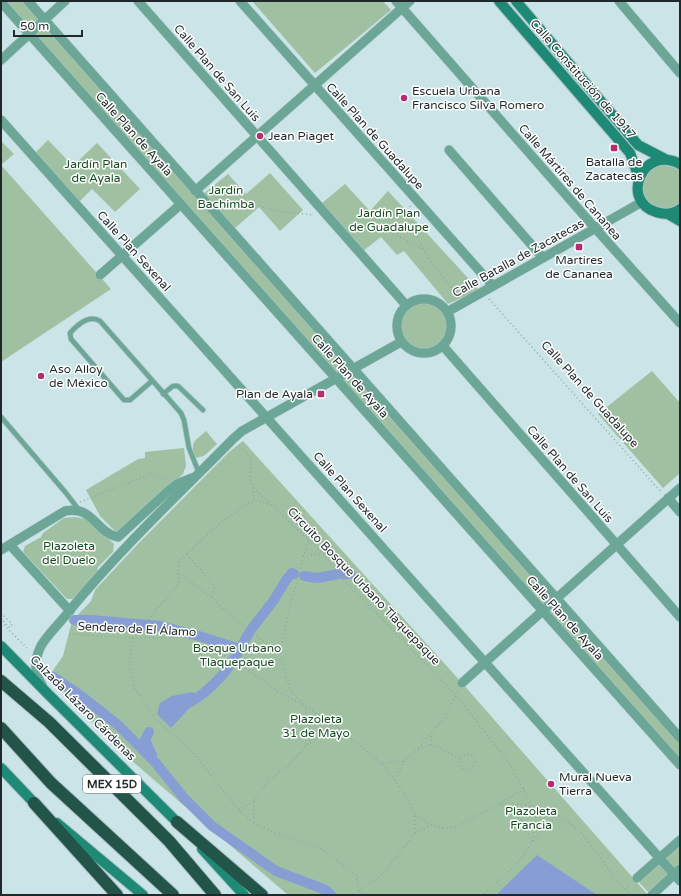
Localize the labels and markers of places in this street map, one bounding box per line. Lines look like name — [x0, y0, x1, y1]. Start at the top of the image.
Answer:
place label: Escuela Urbana Francisco Silva Romero — [412, 84, 544, 112]
marker: Escuela Urbana Francisco Silva Romero — [399, 93, 409, 103]
place label: Jean Piaget — [268, 129, 335, 143]
marker: Jean Piaget — [255, 131, 265, 141]
marker: Batalla de Zacatecas — [609, 143, 619, 153]
place label: Batalla de Zacatecas — [585, 155, 643, 183]
marker: Martires de Cananea — [574, 242, 584, 252]
place label: Martires de Cananea — [545, 253, 613, 281]
place label: Aso Alloy de México — [49, 362, 108, 390]
marker: Aso Alloy de México — [36, 371, 46, 381]
place label: Plan de Ayala — [236, 387, 313, 401]
marker: Plan de Ayala — [316, 389, 326, 399]
place label: Mural Nueva Tierra — [559, 770, 632, 798]
marker: Mural Nueva Tierra — [546, 779, 556, 789]

